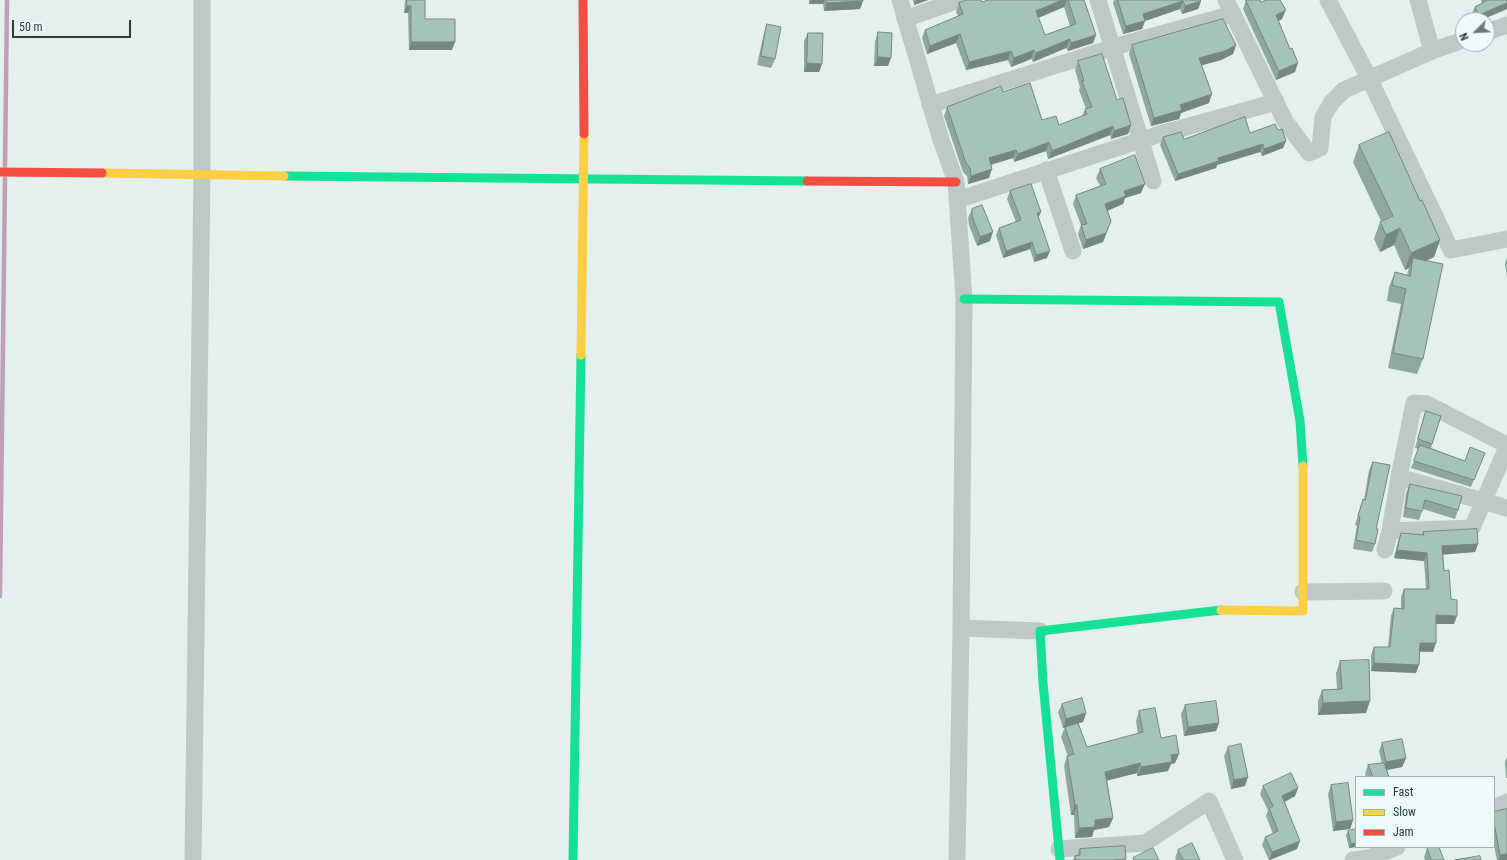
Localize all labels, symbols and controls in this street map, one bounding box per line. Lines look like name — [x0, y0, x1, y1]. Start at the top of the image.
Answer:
scale bar — [14, 12, 133, 38]
north arrow — [1455, 12, 1495, 52]
text: 50 m — [19, 20, 43, 34]
text: N — [1457, 31, 1472, 42]
legend — [1355, 776, 1495, 848]
text: Fast — [1393, 785, 1413, 799]
text: Slow — [1393, 805, 1416, 819]
text: Jam — [1393, 825, 1414, 839]

